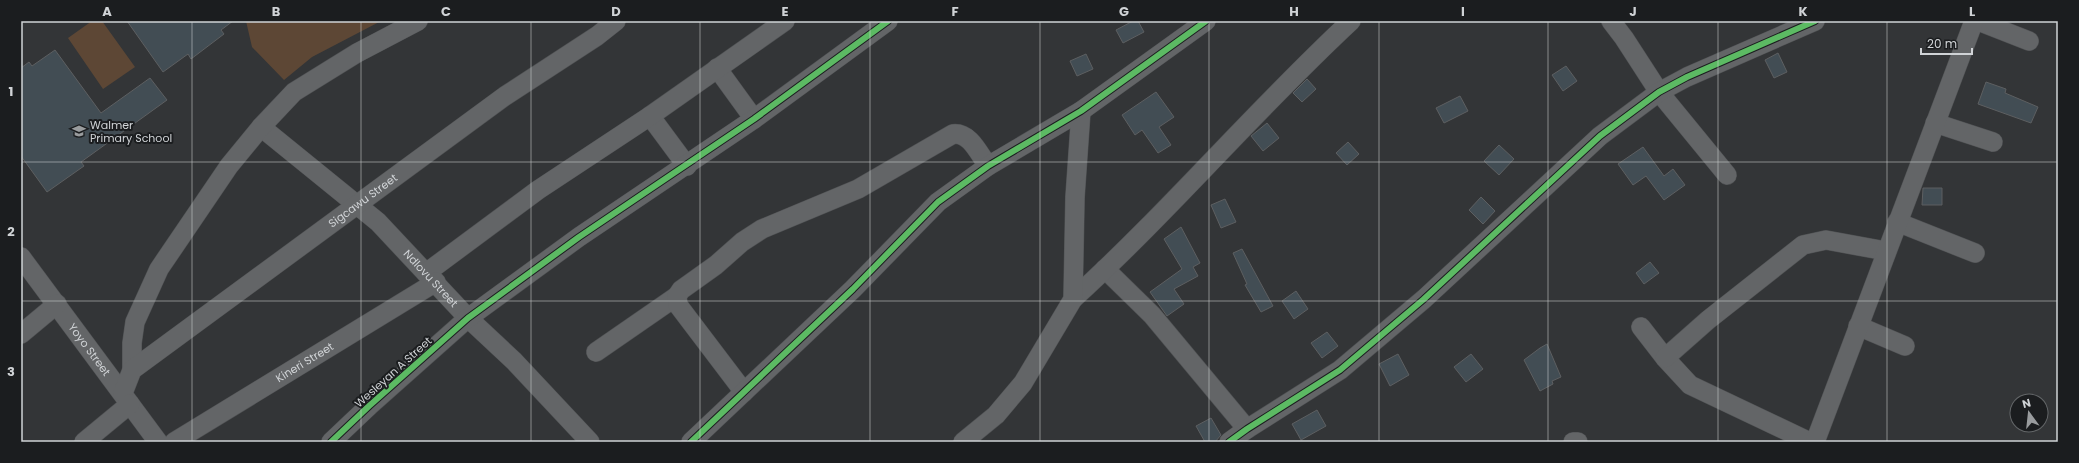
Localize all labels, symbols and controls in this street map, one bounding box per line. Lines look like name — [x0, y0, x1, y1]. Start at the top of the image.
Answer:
text: A — [102, 2, 112, 21]
text: B — [272, 2, 281, 21]
text: C — [441, 2, 451, 21]
text: D — [611, 2, 621, 21]
text: E — [781, 2, 789, 21]
text: F — [951, 2, 959, 21]
text: G — [1119, 2, 1129, 21]
text: H — [1289, 2, 1299, 21]
text: I — [1461, 2, 1465, 21]
text: J — [1629, 2, 1637, 21]
text: K — [1798, 2, 1808, 21]
text: L — [1969, 2, 1975, 21]
scale bar — [1921, 30, 1972, 56]
text: 20 m — [1927, 35, 1957, 52]
text: 1 — [9, 82, 13, 101]
place label: Walmer Primary School — [90, 117, 172, 146]
school or university icon: Walmer Primary School — [71, 123, 87, 139]
street label: Sigcawu Street — [325, 170, 401, 231]
text: 2 — [7, 222, 15, 241]
street label: Ndlovu Street — [400, 246, 462, 311]
street label: Yoyo Street — [65, 320, 114, 379]
street label: Wesleyan A Street — [351, 333, 435, 411]
street label: Kineri Street — [273, 338, 337, 386]
text: 3 — [7, 362, 15, 381]
north arrow — [2009, 393, 2049, 433]
text: N — [2020, 395, 2032, 412]

